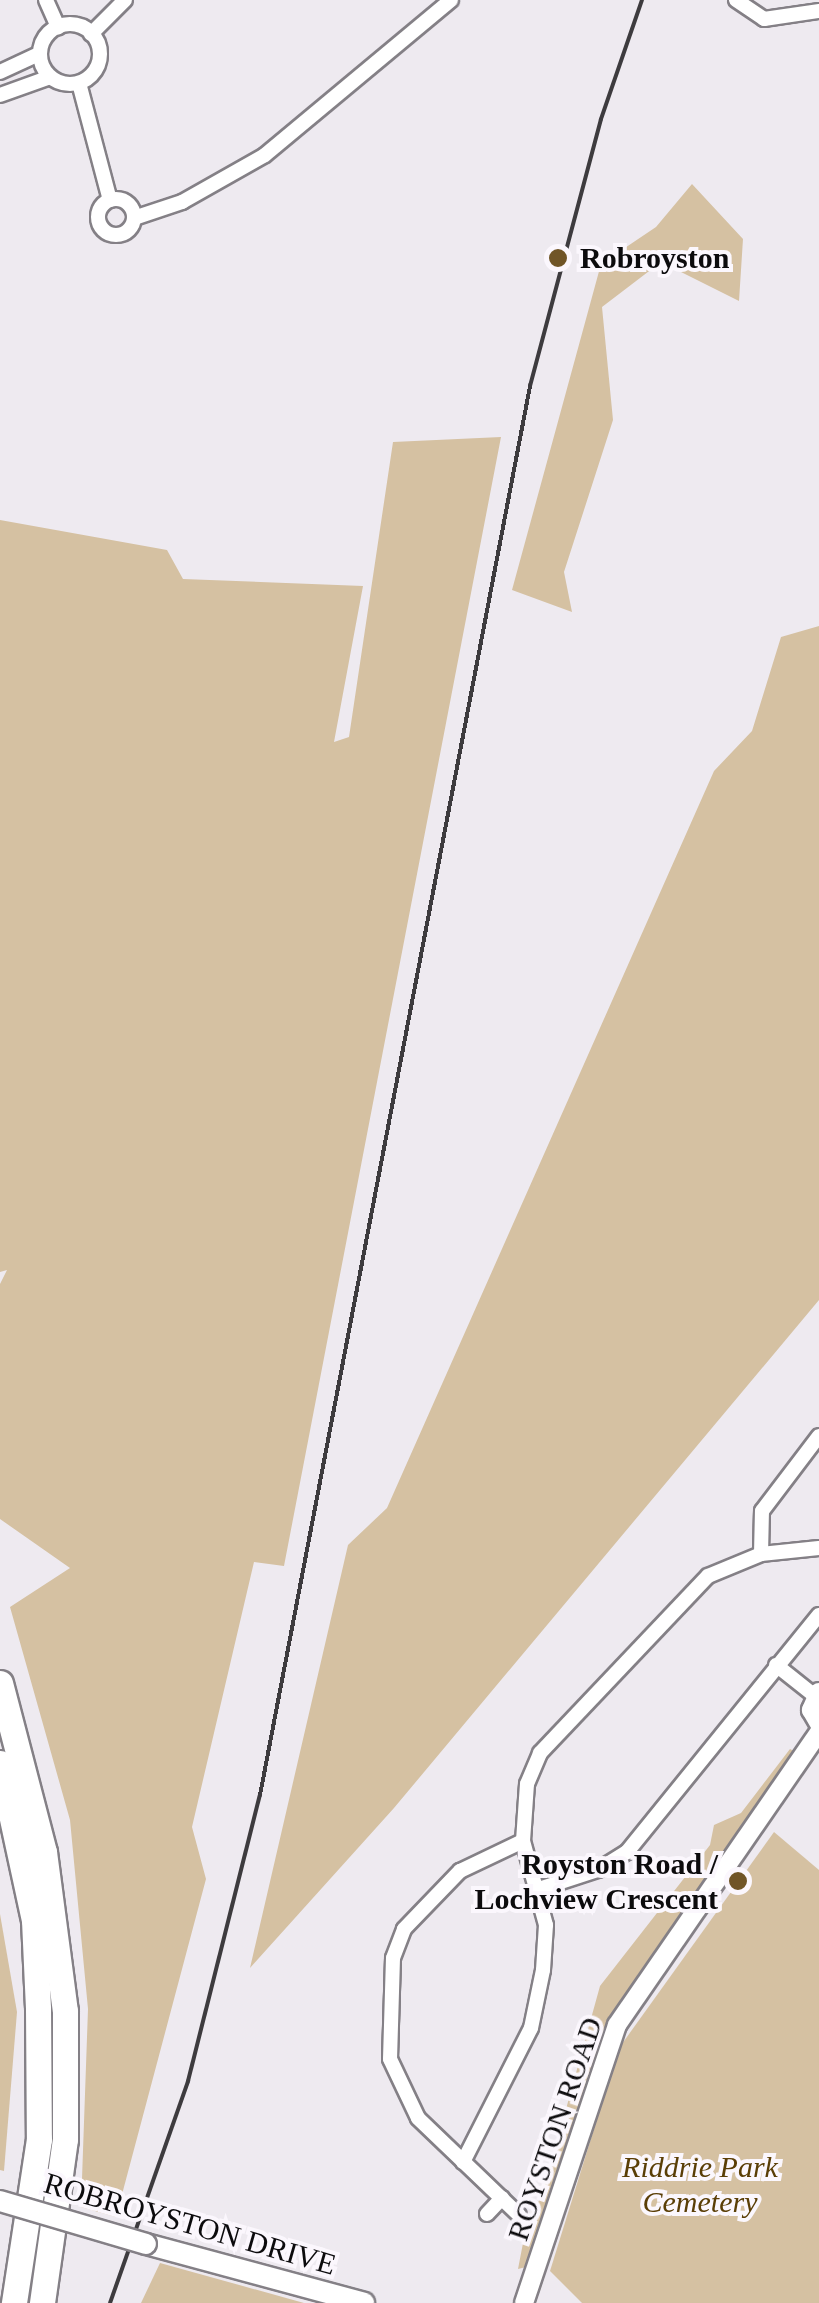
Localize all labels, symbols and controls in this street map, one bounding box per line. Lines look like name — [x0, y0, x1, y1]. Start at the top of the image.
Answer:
place label: Robroyston — [580, 240, 729, 276]
marker: Robroyston — [545, 245, 571, 271]
place label: Royston Road / Lochview Crescent — [474, 1846, 718, 1916]
marker: Royston Road / Lochview Crescent — [727, 1870, 749, 1892]
street label: ROYSTON ROAD — [500, 2013, 610, 2245]
park label: Riddrie Park Cemetery — [622, 2149, 778, 2220]
street label: ROBROYSTON DRIVE — [40, 2165, 340, 2283]

